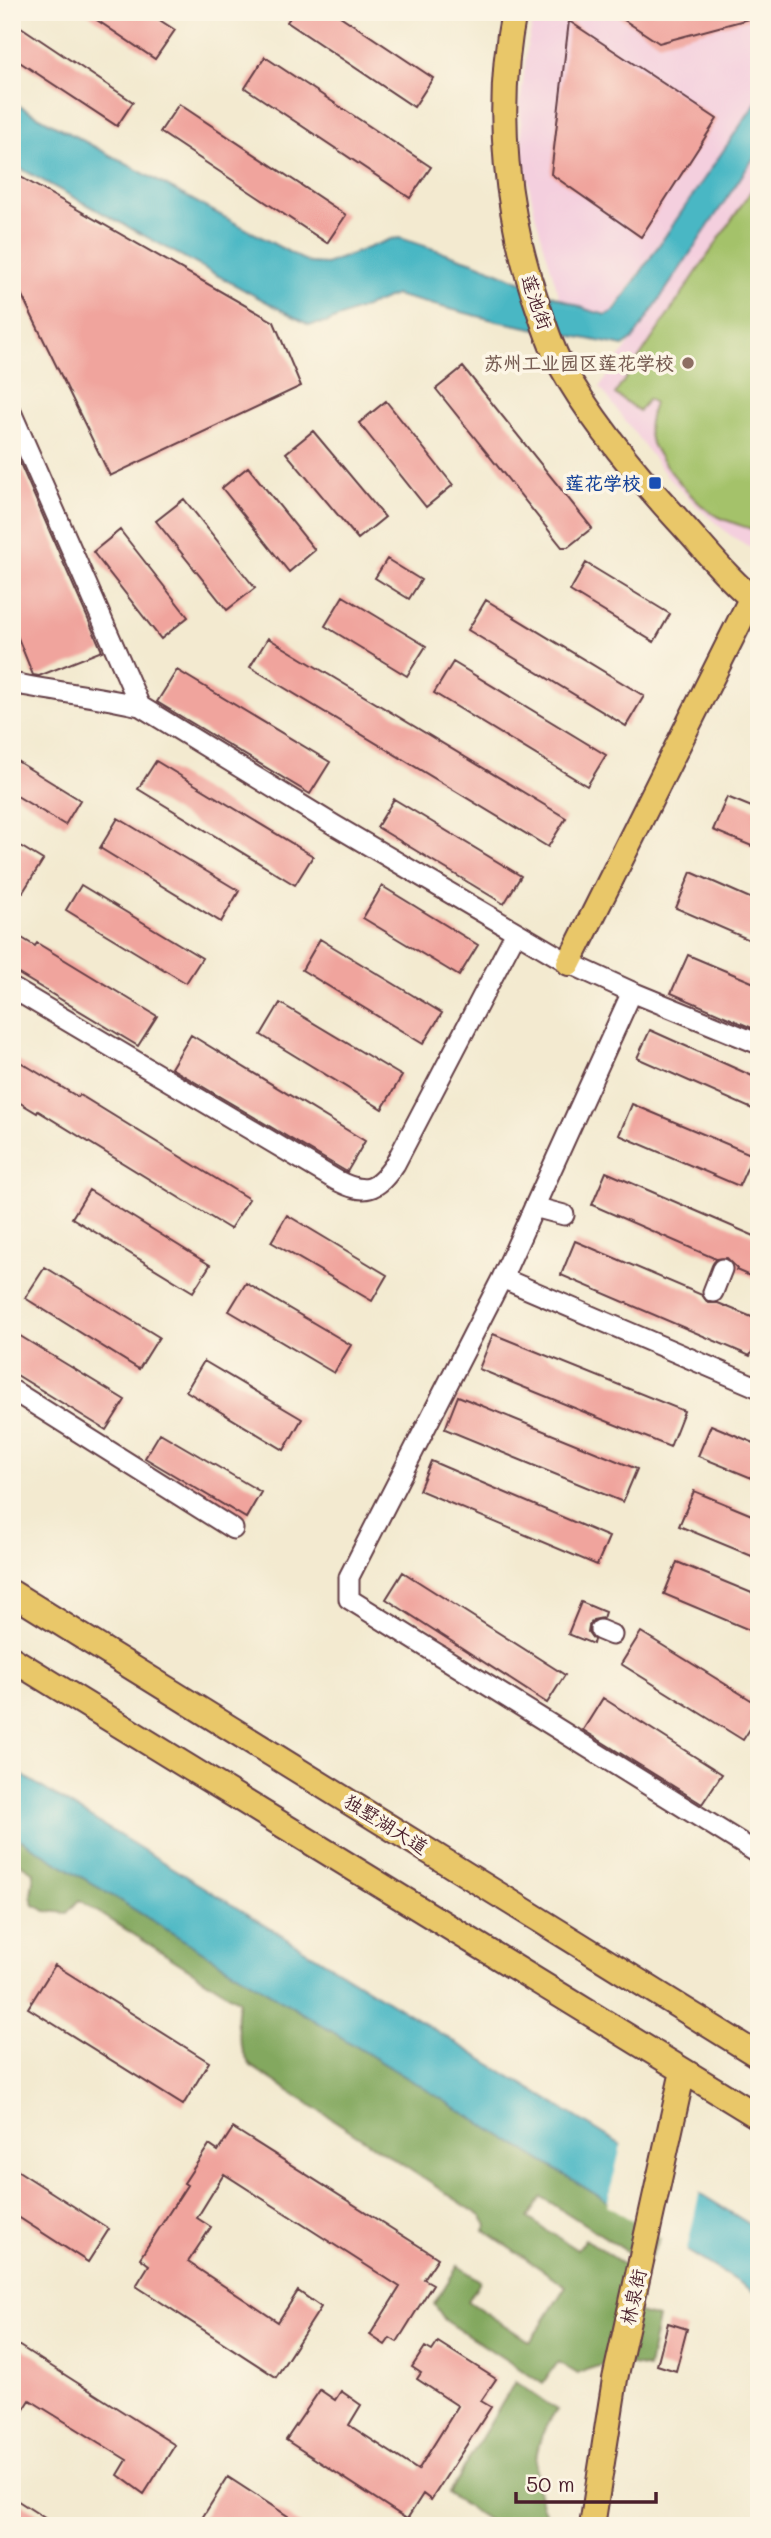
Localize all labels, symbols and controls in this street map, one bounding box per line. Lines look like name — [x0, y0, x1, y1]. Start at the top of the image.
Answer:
street label: 莲池街 — [516, 271, 559, 333]
place label: 苏州工业园区莲花学校 — [484, 350, 674, 375]
marker: 苏州工业园区莲花学校 — [680, 355, 696, 371]
place label: 莲花学校 — [565, 470, 641, 495]
marker: 莲花学校 — [647, 475, 663, 491]
street label: 独墅湖大道 — [339, 1788, 433, 1859]
street label: 林泉街 — [614, 2266, 651, 2327]
scale bar — [516, 2461, 656, 2505]
text: 50 m — [526, 2470, 575, 2497]

